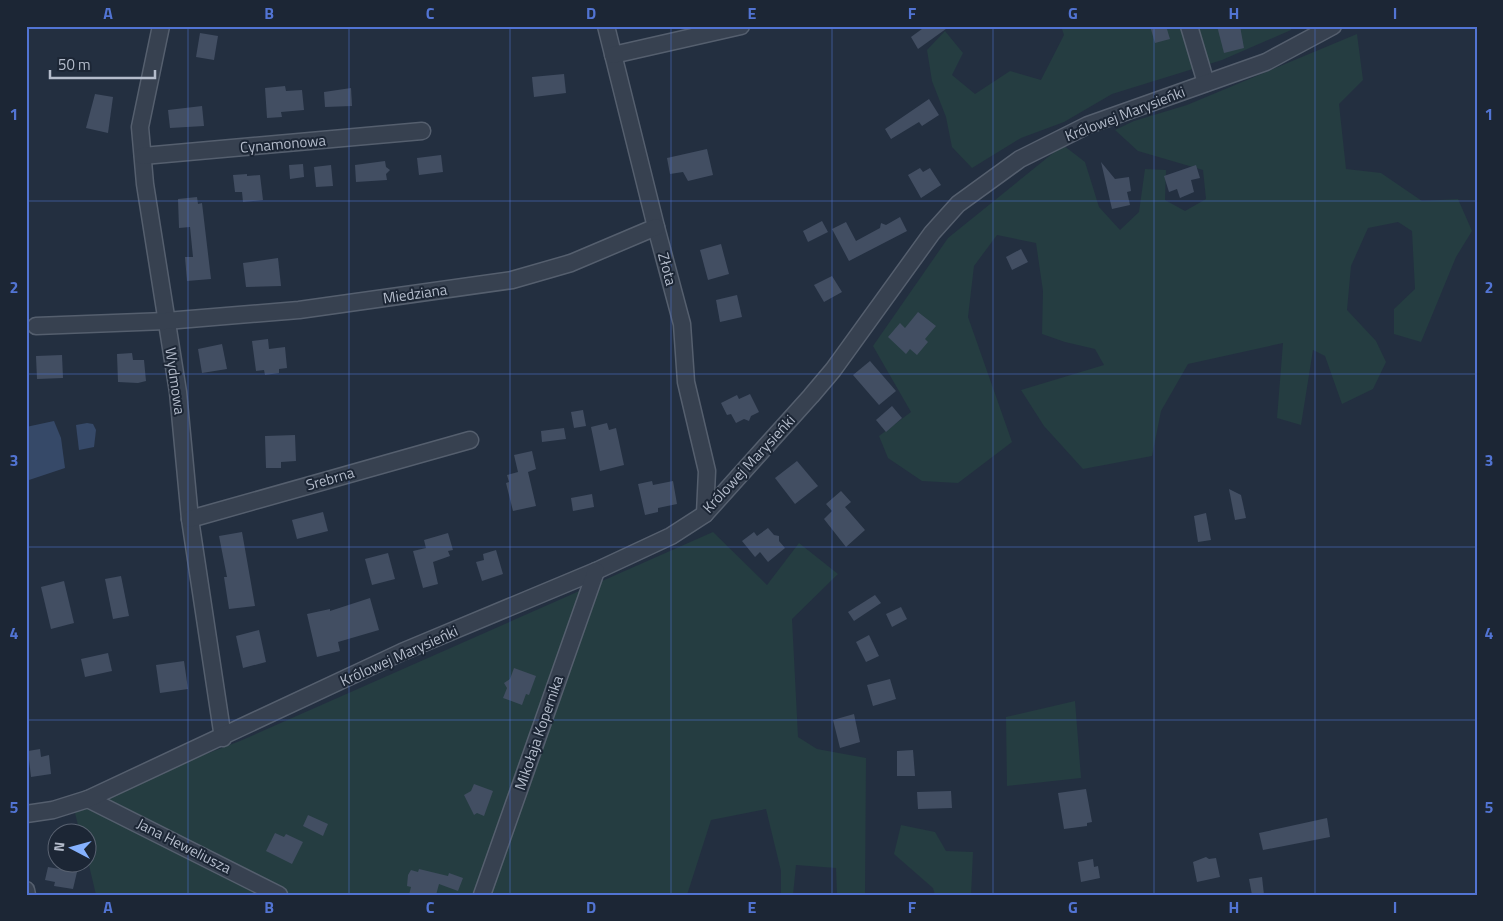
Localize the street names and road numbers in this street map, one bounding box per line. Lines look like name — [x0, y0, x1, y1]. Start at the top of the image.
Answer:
street label: Królowej Marysieńki — [1061, 80, 1188, 147]
street label: Cynamonowa — [239, 128, 327, 159]
street label: Złota — [652, 250, 683, 288]
street label: Miedziana — [381, 278, 449, 309]
street label: Wydmowa — [159, 346, 192, 416]
street label: Królowej Marysieńki — [697, 409, 800, 518]
street label: Srebrna — [303, 461, 357, 496]
street label: Królowej Marysieńki — [336, 619, 462, 692]
street label: Mikołaja Kopernika — [508, 672, 569, 793]
street label: Jana Heweliusza — [133, 812, 236, 879]

